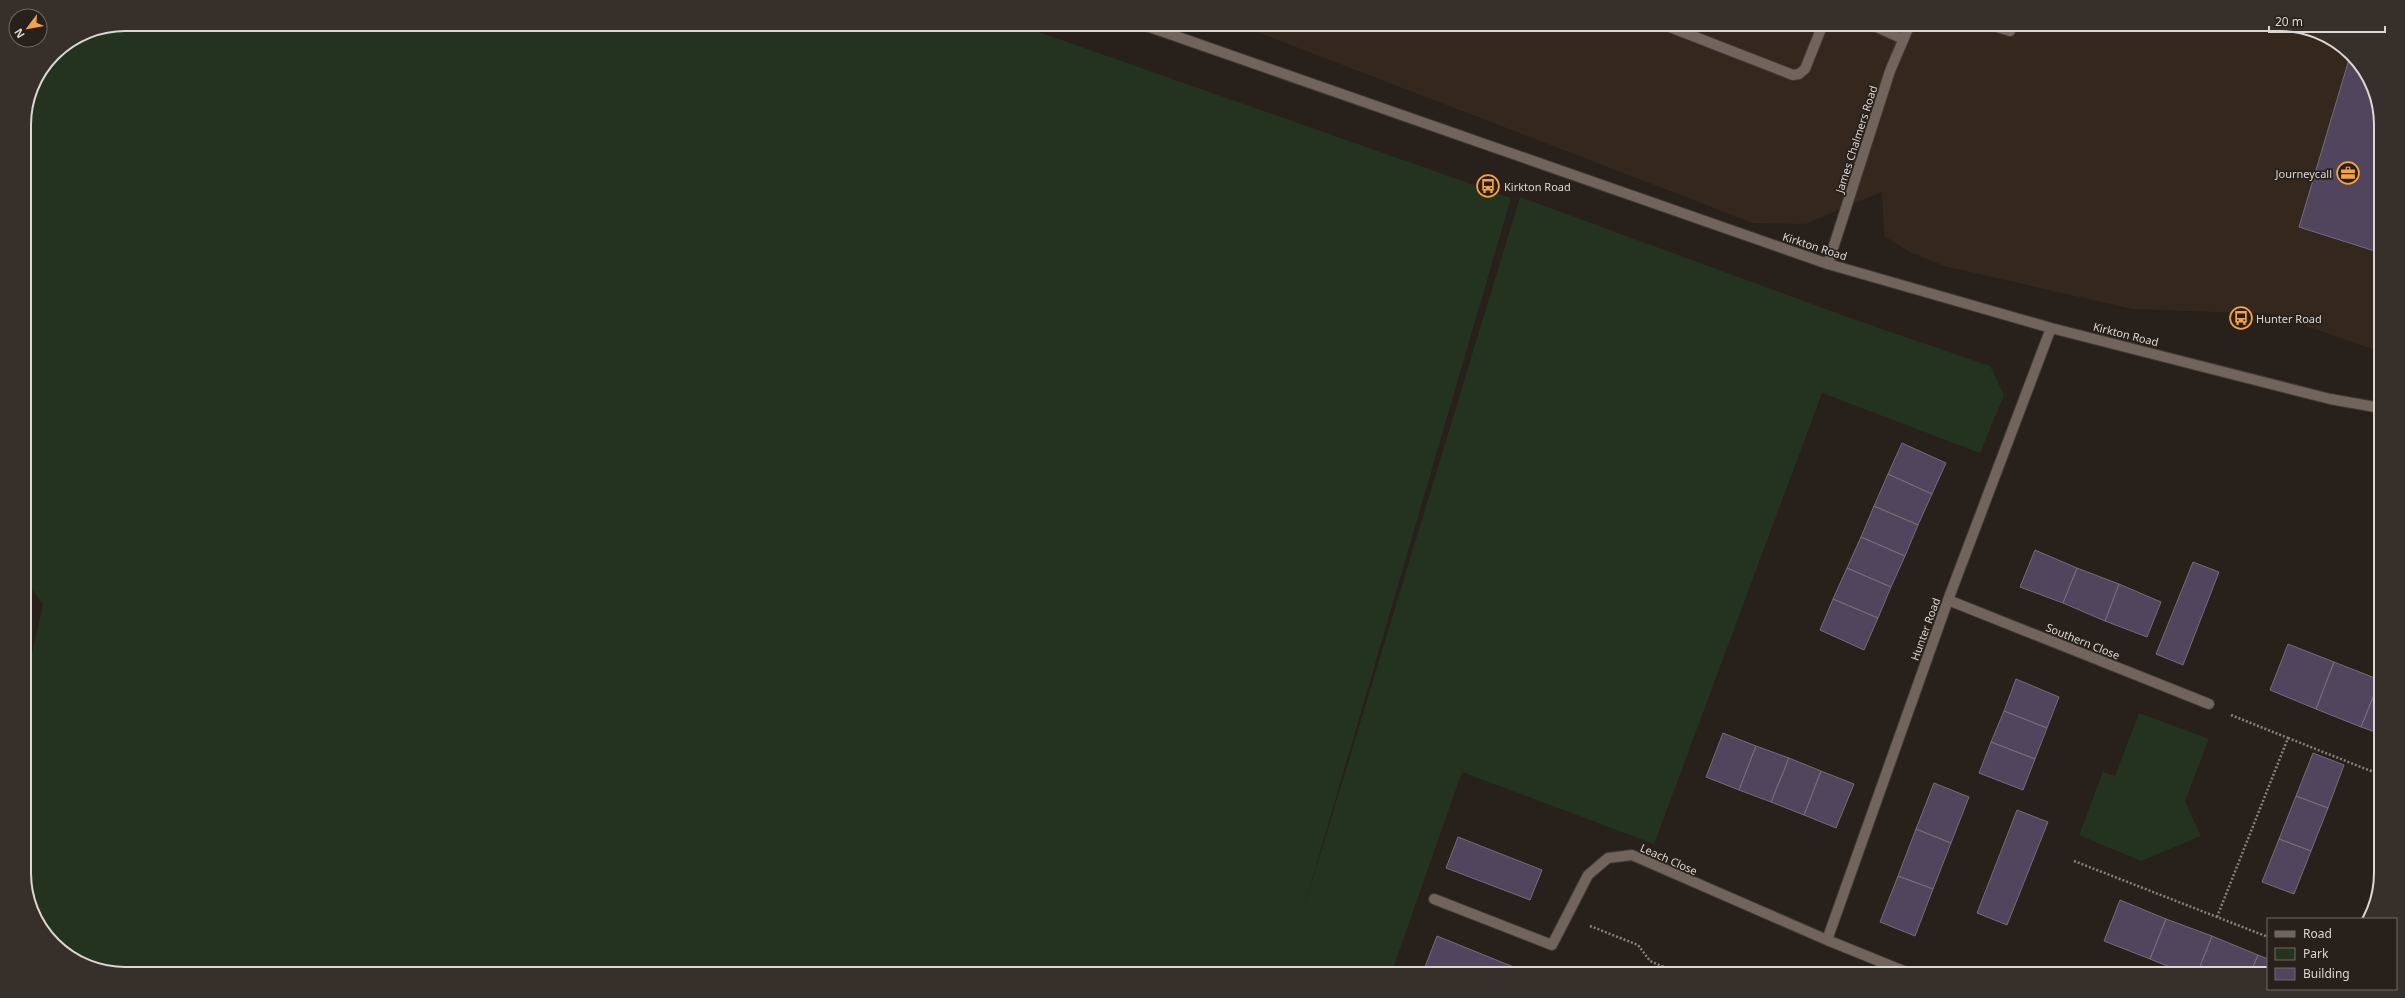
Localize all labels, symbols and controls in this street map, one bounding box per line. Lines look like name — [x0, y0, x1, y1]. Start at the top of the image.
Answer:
north arrow — [8, 8, 48, 48]
scale bar — [2269, 8, 2385, 34]
text: 20 m — [2275, 13, 2303, 30]
text: N — [10, 26, 28, 41]
street label: James Chalmers Road — [1831, 83, 1880, 196]
office icon: Journeycall — [2335, 160, 2361, 186]
place label: Journeycall — [2274, 166, 2332, 181]
bus stop icon: Kirkton Road — [1475, 173, 1501, 199]
place label: Kirkton Road — [1504, 179, 1571, 194]
street label: Kirkton Road — [1781, 229, 1849, 263]
bus stop icon: Hunter Road — [2228, 305, 2254, 331]
place label: Hunter Road — [2256, 311, 2322, 326]
street label: Kirkton Road — [2092, 319, 2160, 349]
street label: Hunter Road — [1907, 596, 1943, 662]
street label: Southern Close — [2044, 619, 2122, 663]
street label: Leach Close — [1638, 840, 1700, 878]
legend — [2267, 918, 2397, 990]
text: Road — [2303, 925, 2332, 942]
text: Park — [2303, 945, 2329, 962]
text: Building — [2303, 965, 2350, 982]

